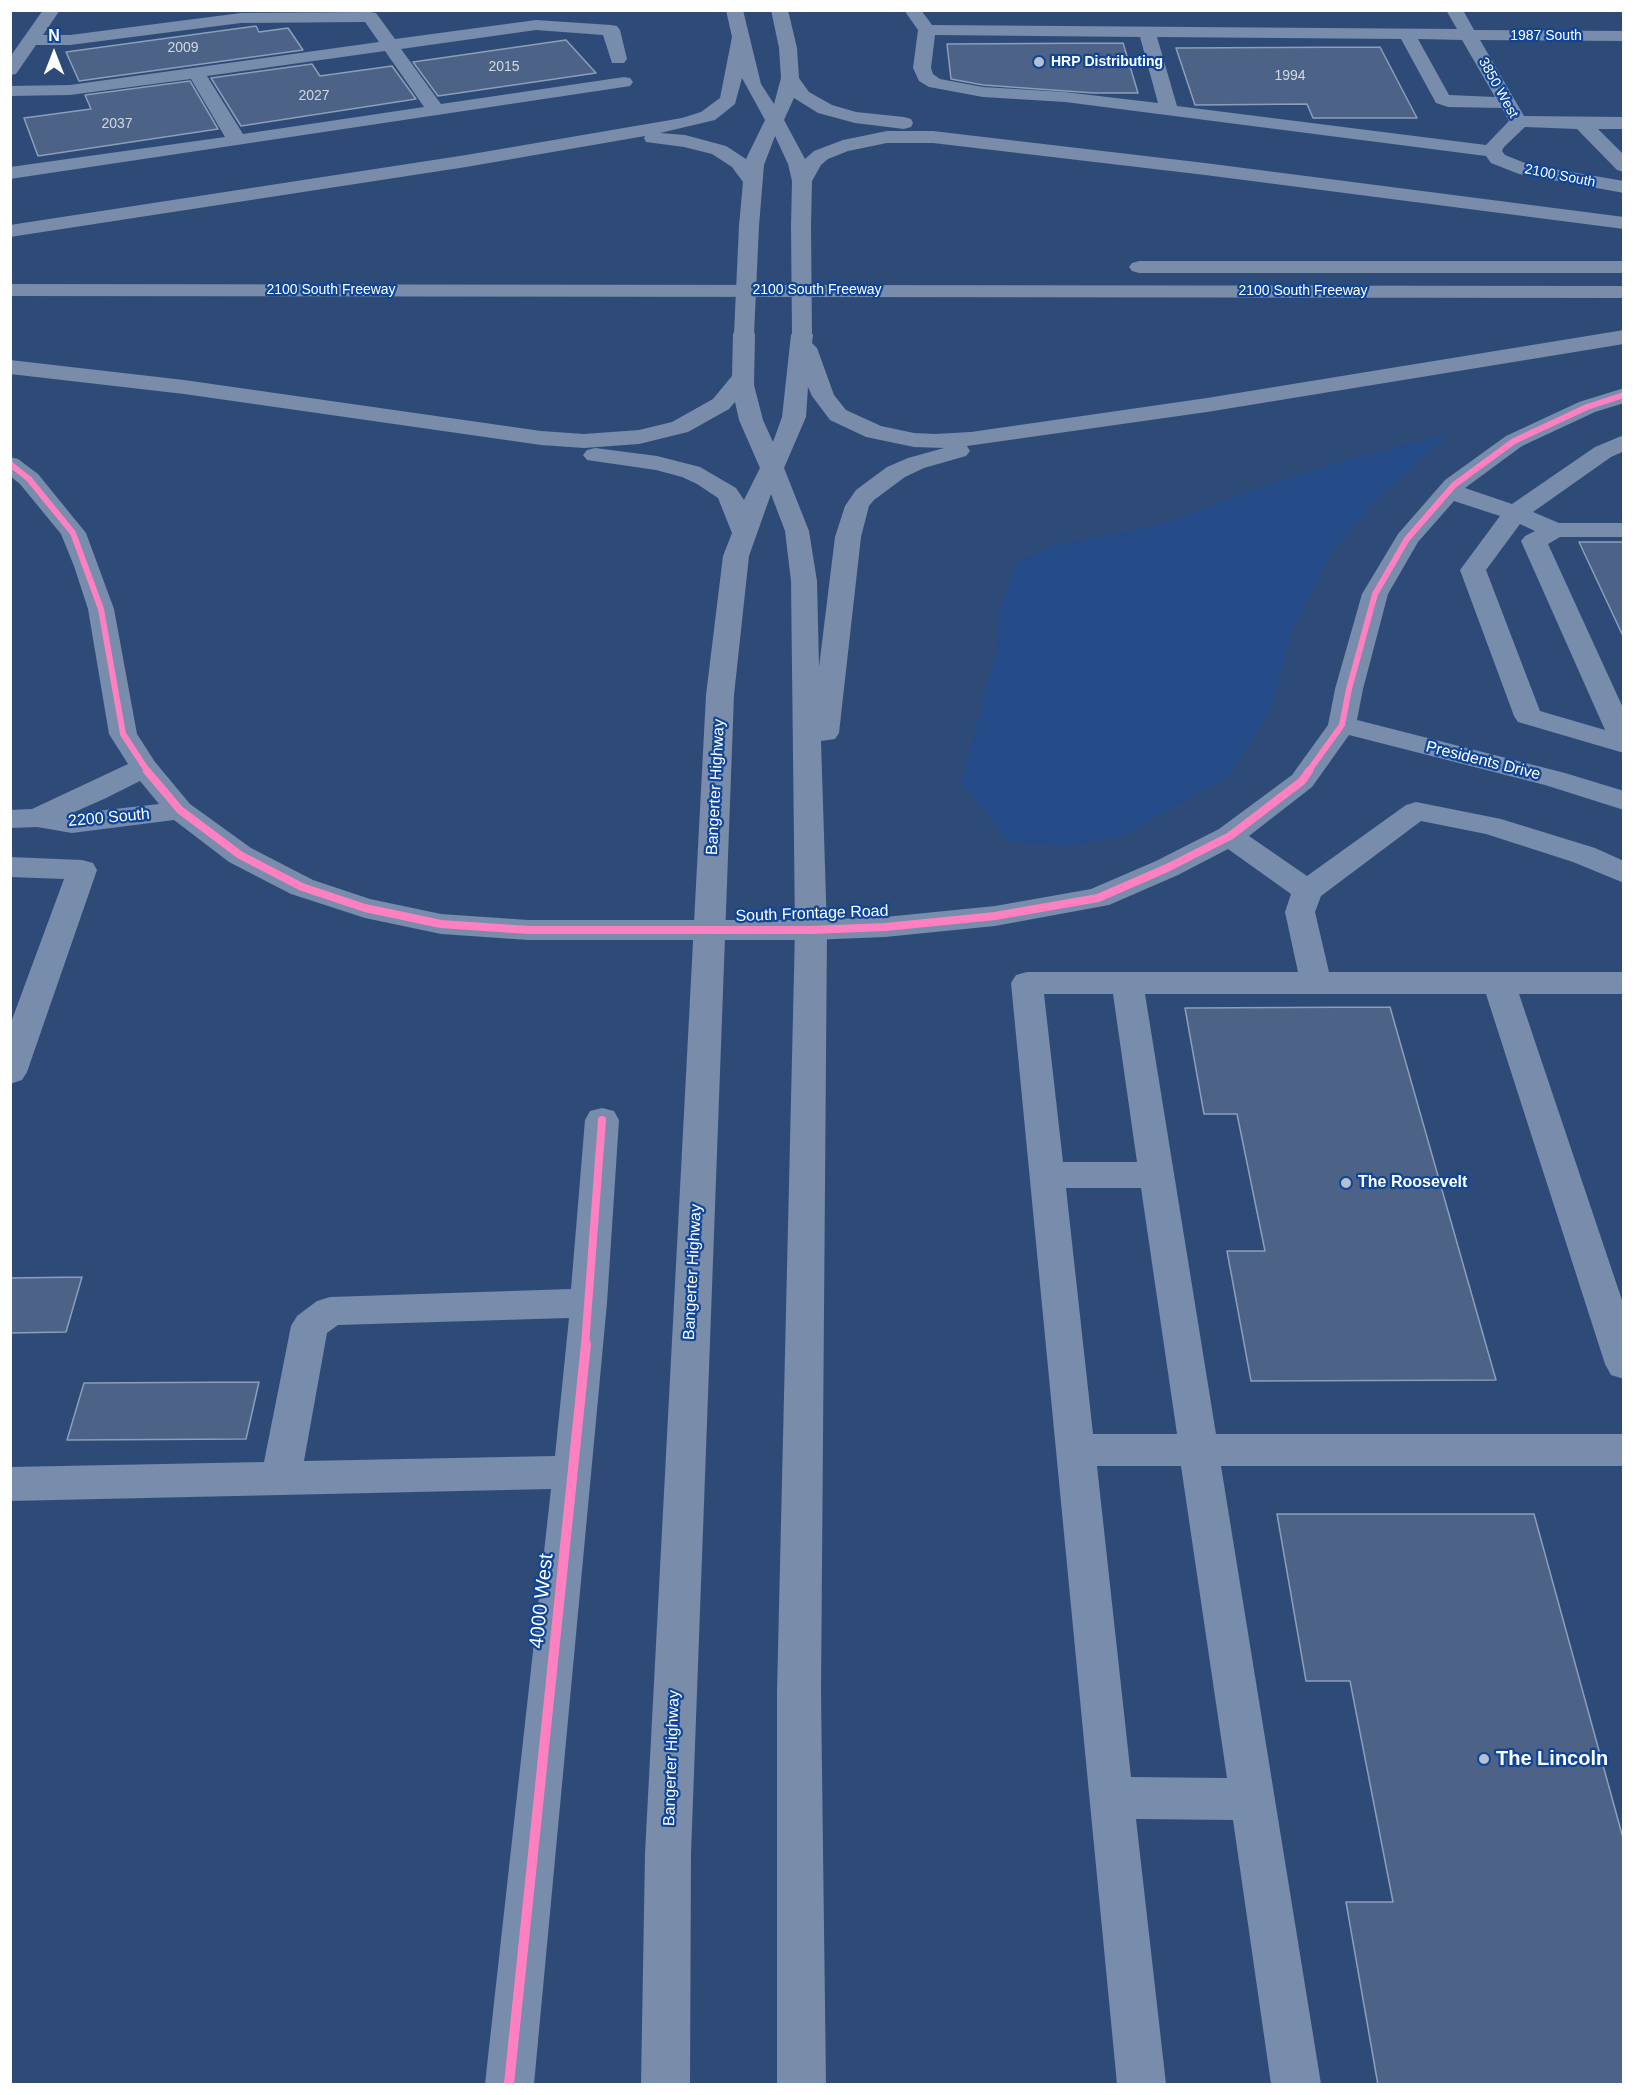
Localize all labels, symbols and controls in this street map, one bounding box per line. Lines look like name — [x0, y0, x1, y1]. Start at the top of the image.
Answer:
north arrow — [24, 24, 84, 84]
text: N — [48, 27, 60, 44]
street label: 1987 South — [1510, 28, 1582, 44]
house number: 2009 — [167, 40, 199, 56]
place label: HRP Distributing — [1051, 54, 1163, 70]
marker: HRP Distributing — [1032, 55, 1046, 69]
street label: 3850 West — [1474, 55, 1522, 121]
house number: 2015 — [488, 59, 520, 75]
house number: 1994 — [1274, 68, 1306, 84]
house number: 2027 — [298, 88, 330, 104]
house number: 2037 — [101, 116, 133, 132]
street label: 2100 South — [1523, 161, 1597, 191]
street label: 2100 South Freeway — [266, 282, 396, 298]
street label: 2100 South Freeway — [752, 282, 882, 298]
street label: 2100 South Freeway — [1238, 283, 1368, 299]
street label: Bangerter Highway — [703, 719, 729, 855]
street label: Presidents Drive — [1424, 737, 1542, 785]
street label: 2200 South — [67, 805, 151, 831]
street label: South Frontage Road — [735, 902, 889, 926]
place label: The Roosevelt — [1358, 1173, 1467, 1193]
marker: The Roosevelt — [1339, 1176, 1353, 1190]
street label: Bangerter Highway — [680, 1204, 706, 1340]
street label: 4000 West — [525, 1552, 559, 1650]
street label: Bangerter Highway — [660, 1690, 684, 1826]
place label: The Lincoln — [1496, 1747, 1608, 1771]
marker: The Lincoln — [1477, 1752, 1491, 1766]

